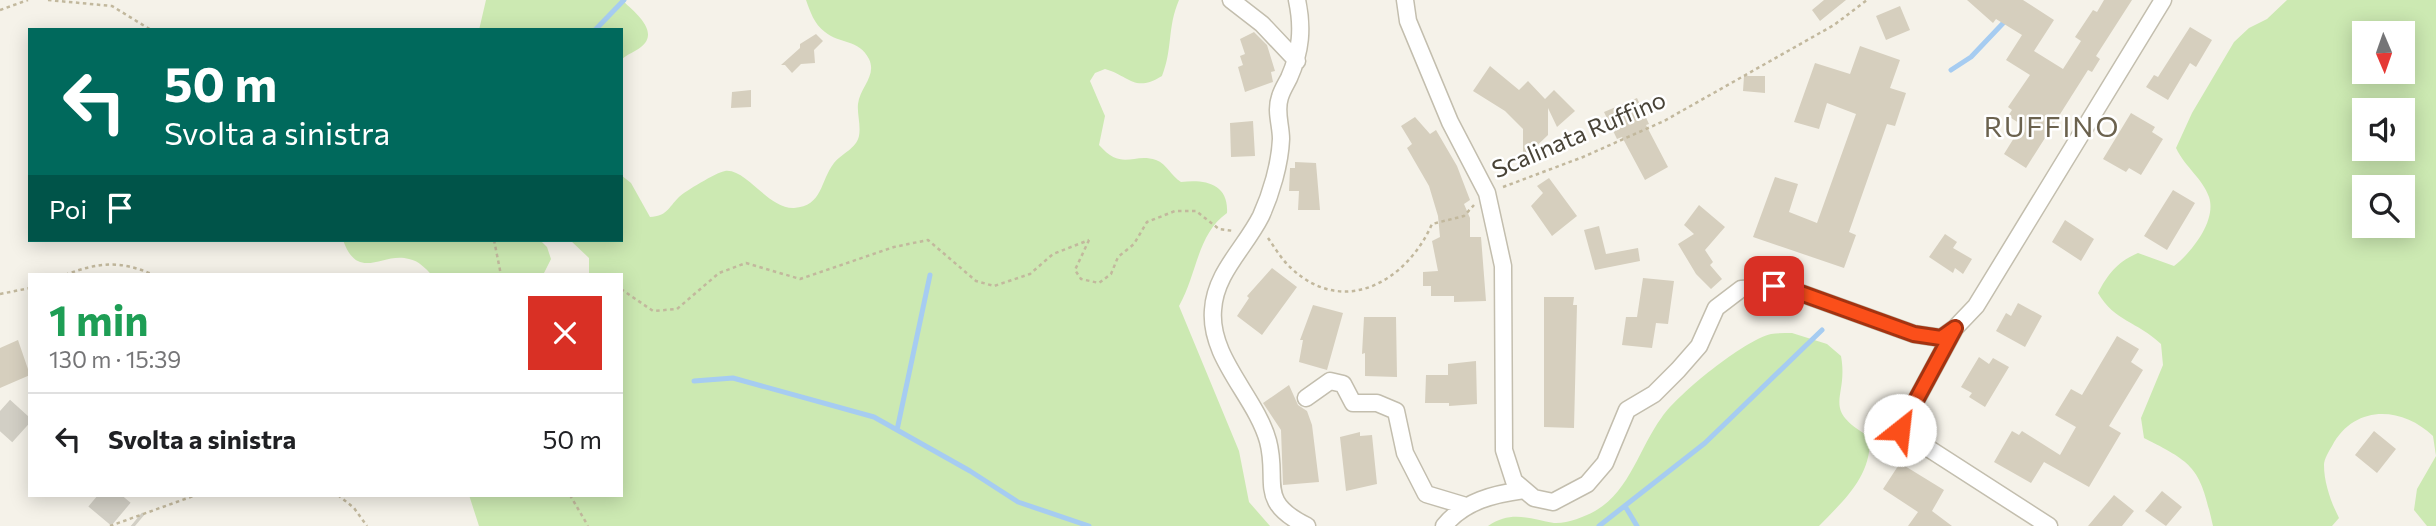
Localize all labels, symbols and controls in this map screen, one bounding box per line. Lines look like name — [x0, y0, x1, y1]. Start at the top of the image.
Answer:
north arrow — [2352, 21, 2415, 84]
map controls — [2352, 21, 2415, 238]
text: 50 m — [164, 52, 277, 112]
icon: left — [49, 56, 140, 147]
street label: Scalinata Ruffino — [1487, 84, 1670, 183]
button: sound — [2352, 98, 2415, 161]
district label: RUFFINO — [1984, 109, 2120, 143]
text: Svolta a sinistra — [164, 112, 390, 152]
button: search — [2352, 175, 2415, 238]
icon: arrive — [101, 189, 139, 227]
text: Poi — [49, 193, 87, 224]
pin — [1744, 256, 1804, 316]
icon: arrive — [1755, 267, 1793, 305]
text: 1 min — [49, 293, 149, 345]
button: close — [528, 296, 602, 370]
text: 130 m · 15:39 — [49, 345, 181, 373]
position arrow — [1863, 393, 1937, 467]
icon: left — [49, 420, 87, 458]
text: Svolta a sinistra — [108, 423, 296, 454]
text: 50 m — [542, 423, 602, 454]

